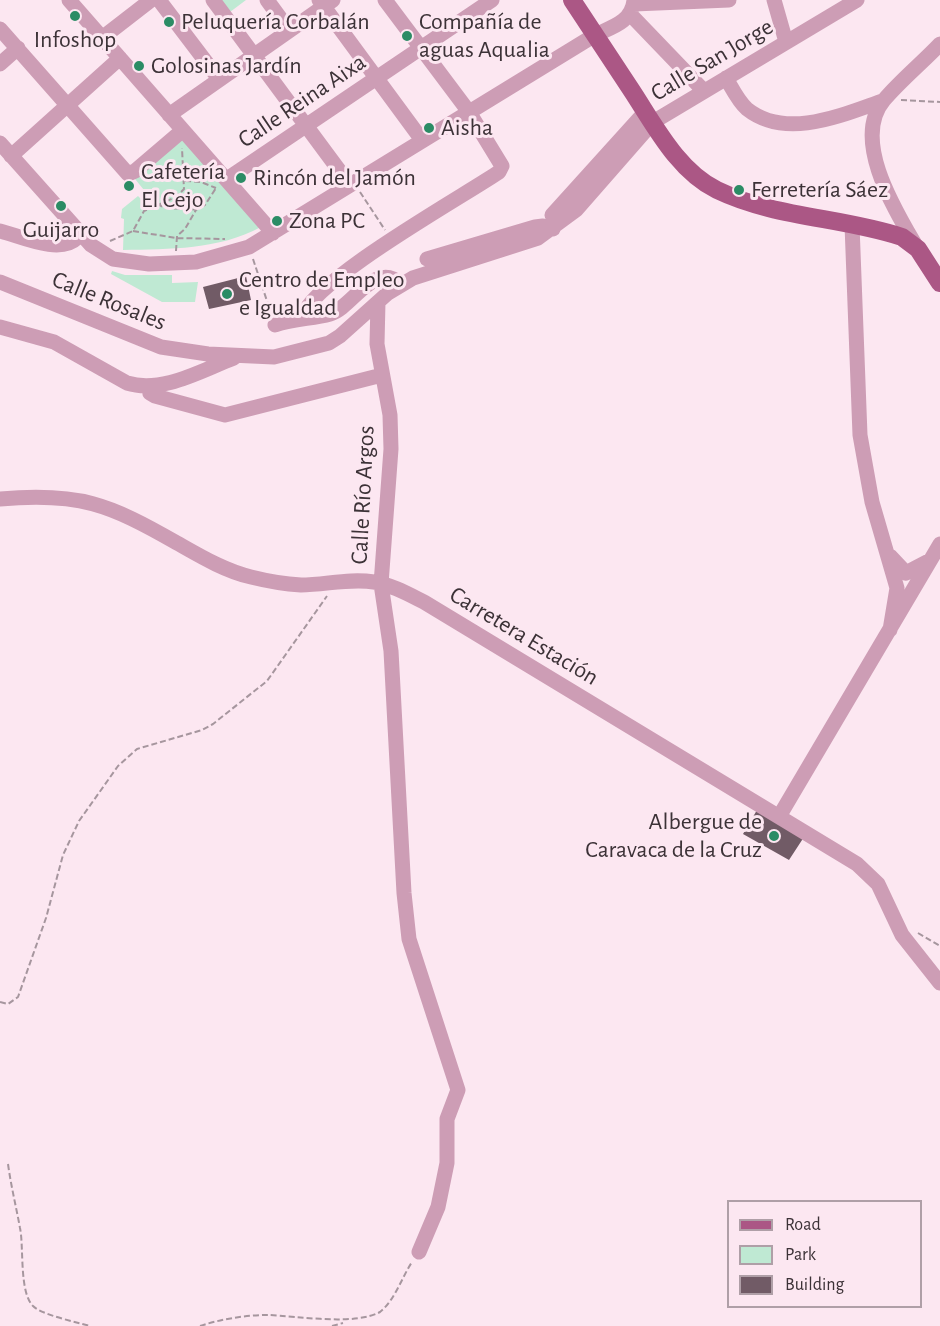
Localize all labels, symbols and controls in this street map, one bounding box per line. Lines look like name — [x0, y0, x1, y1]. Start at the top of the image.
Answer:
place label: Peluquería Corbalán — [181, 8, 370, 36]
place label: Compañía de aguas Aqualia — [419, 8, 550, 64]
marker: Infoshop — [68, 9, 82, 23]
street label: Calle San Jorge — [646, 12, 778, 108]
marker: Peluquería Corbalán — [162, 15, 176, 29]
place label: Infoshop — [34, 26, 116, 54]
marker: Compañía de aguas Aqualia — [400, 29, 414, 43]
street label: Calle Reina Aixa — [233, 48, 371, 154]
place label: Golosinas Jardín — [151, 52, 302, 80]
marker: Golosinas Jardín — [132, 59, 146, 73]
place label: Aisha — [441, 114, 493, 142]
marker: Aisha — [422, 121, 436, 135]
place label: Cafetería El Cejo — [141, 158, 225, 214]
place label: Rincón del Jamón — [253, 164, 416, 192]
marker: Rincón del Jamón — [234, 171, 248, 185]
place label: Ferretería Sáez — [751, 176, 888, 204]
marker: Cafetería El Cejo — [122, 179, 136, 193]
marker: Ferretería Sáez — [732, 183, 746, 197]
marker: Guijarro — [54, 199, 68, 213]
place label: Zona PC — [289, 207, 365, 235]
marker: Zona PC — [270, 214, 284, 228]
place label: Guijarro — [23, 216, 99, 244]
street label: Calle Rosales — [48, 265, 170, 337]
place label: Centro de Empleo e Igualdad — [239, 266, 405, 322]
marker: Centro de Empleo e Igualdad — [220, 287, 234, 301]
street label: Calle Río Argos — [345, 425, 381, 565]
street label: Carretera Estación — [444, 580, 604, 692]
place label: Albergue de Caravaca de la Cruz — [585, 808, 762, 864]
marker: Albergue de Caravaca de la Cruz — [767, 829, 781, 843]
legend — [727, 1200, 922, 1308]
text: Road — [785, 1216, 821, 1234]
text: Park — [785, 1246, 816, 1264]
text: Building — [785, 1276, 844, 1294]

